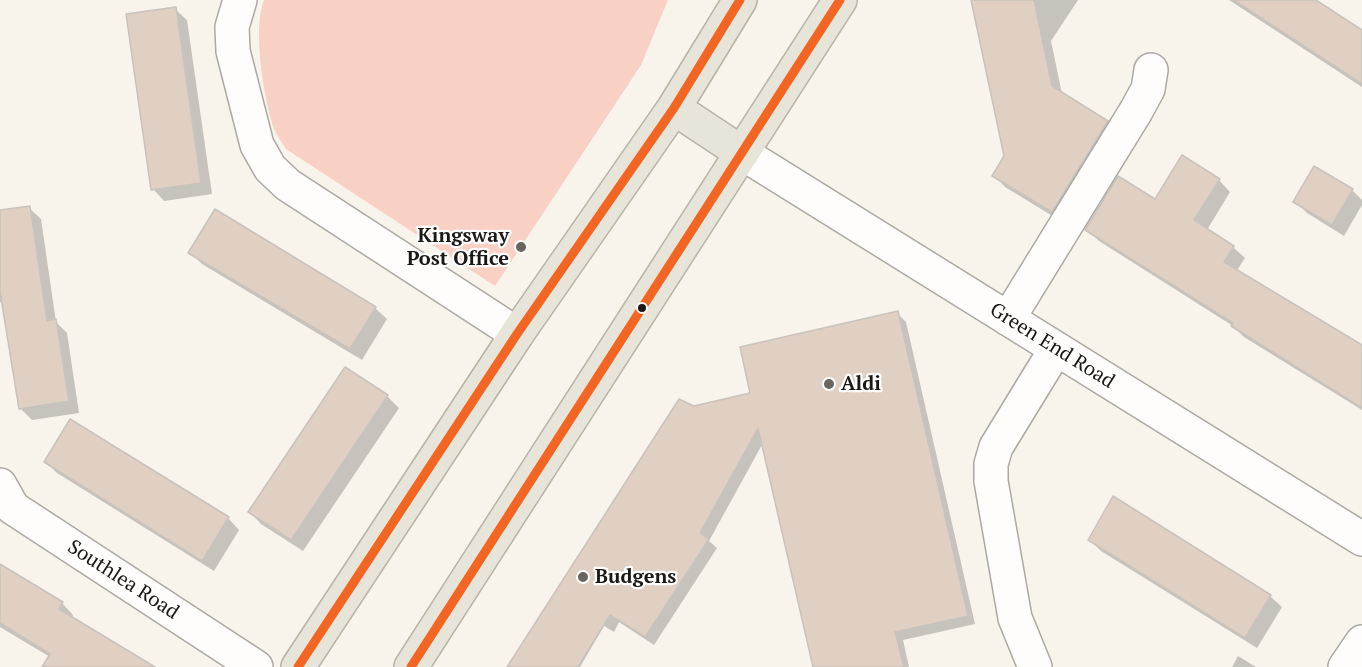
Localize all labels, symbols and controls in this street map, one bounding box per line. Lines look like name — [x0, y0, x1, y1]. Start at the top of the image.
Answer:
place label: Kingsway Post Office — [407, 224, 509, 271]
marker: Kingsway Post Office — [514, 240, 528, 254]
street label: Green End Road — [985, 298, 1119, 394]
unlabelled marker — [636, 302, 648, 314]
place label: Aldi — [841, 372, 881, 396]
marker: Aldi — [822, 377, 836, 391]
street label: Southlea Road — [63, 535, 183, 625]
place label: Budgens — [595, 565, 676, 589]
marker: Budgens — [576, 570, 590, 584]

